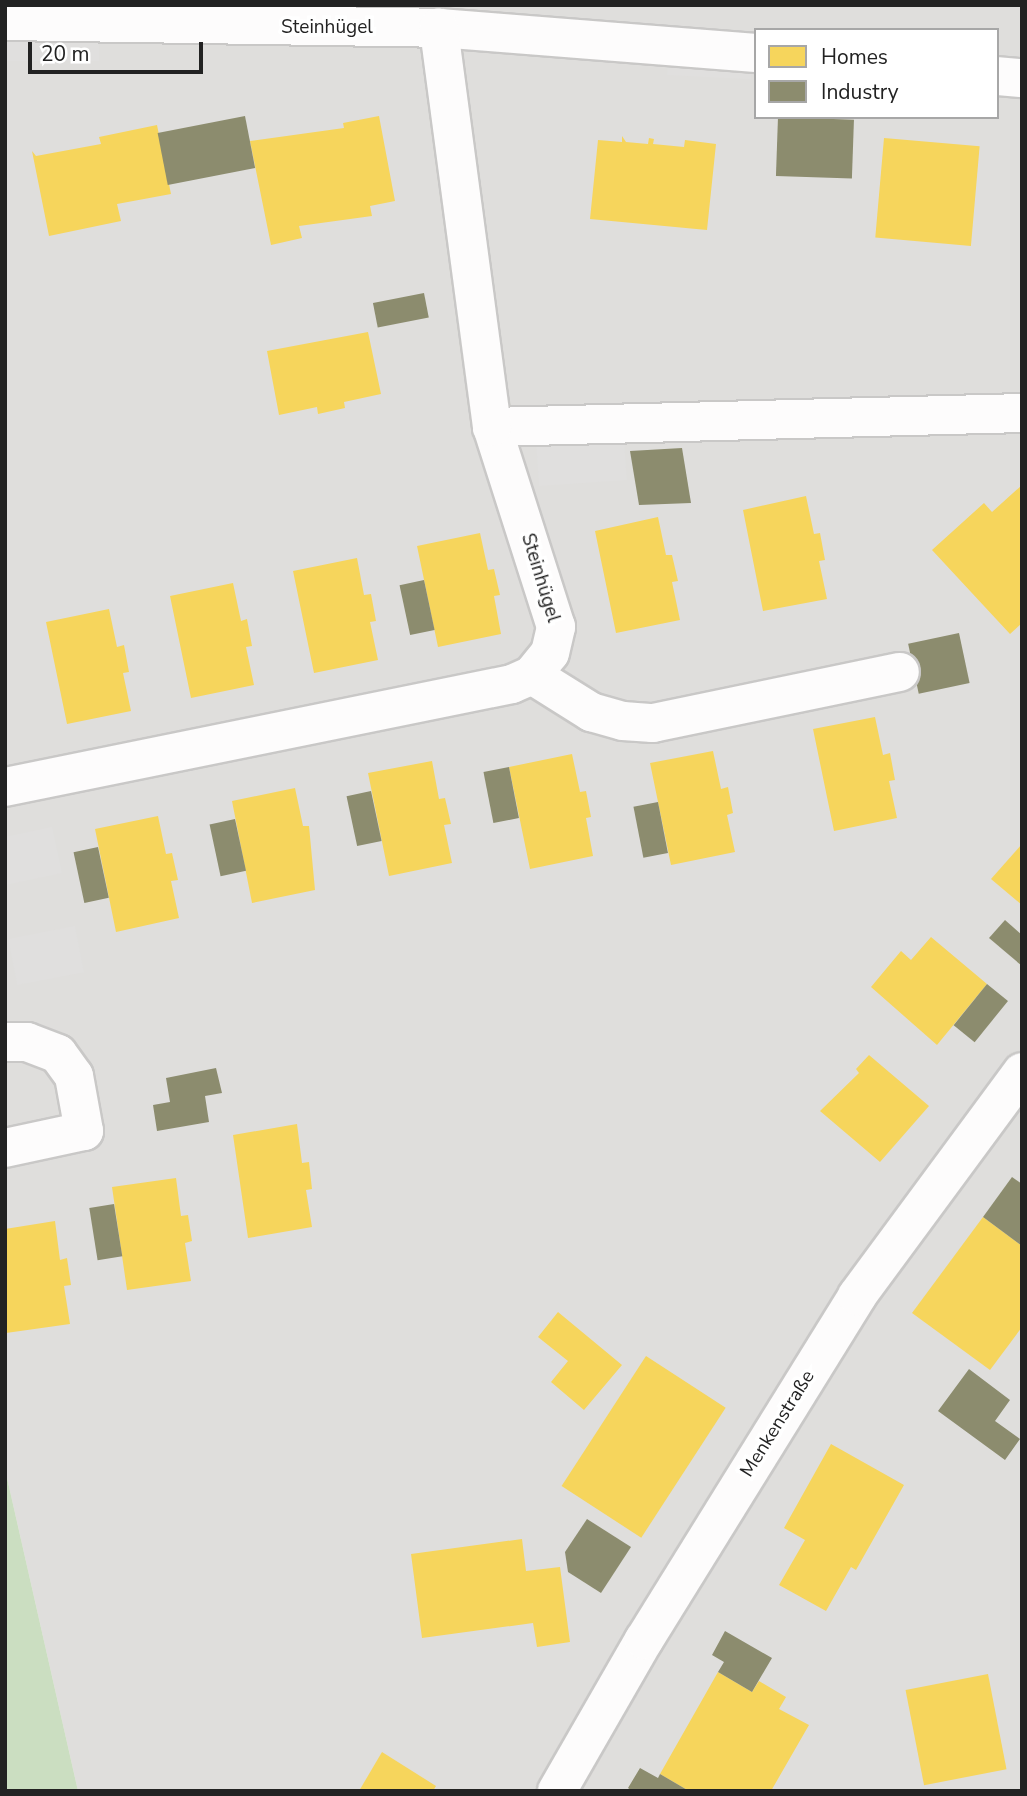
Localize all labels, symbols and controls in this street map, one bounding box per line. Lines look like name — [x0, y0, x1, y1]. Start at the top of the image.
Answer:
street label: Steinhügel — [281, 17, 373, 39]
scale bar — [32, 28, 206, 72]
legend — [754, 28, 999, 119]
text: 20 m — [41, 40, 90, 68]
text: Homes — [821, 43, 888, 71]
text: Industry — [821, 78, 899, 106]
street label: Steinhügel — [516, 531, 564, 625]
street label: Menkenstraße — [736, 1366, 820, 1482]

